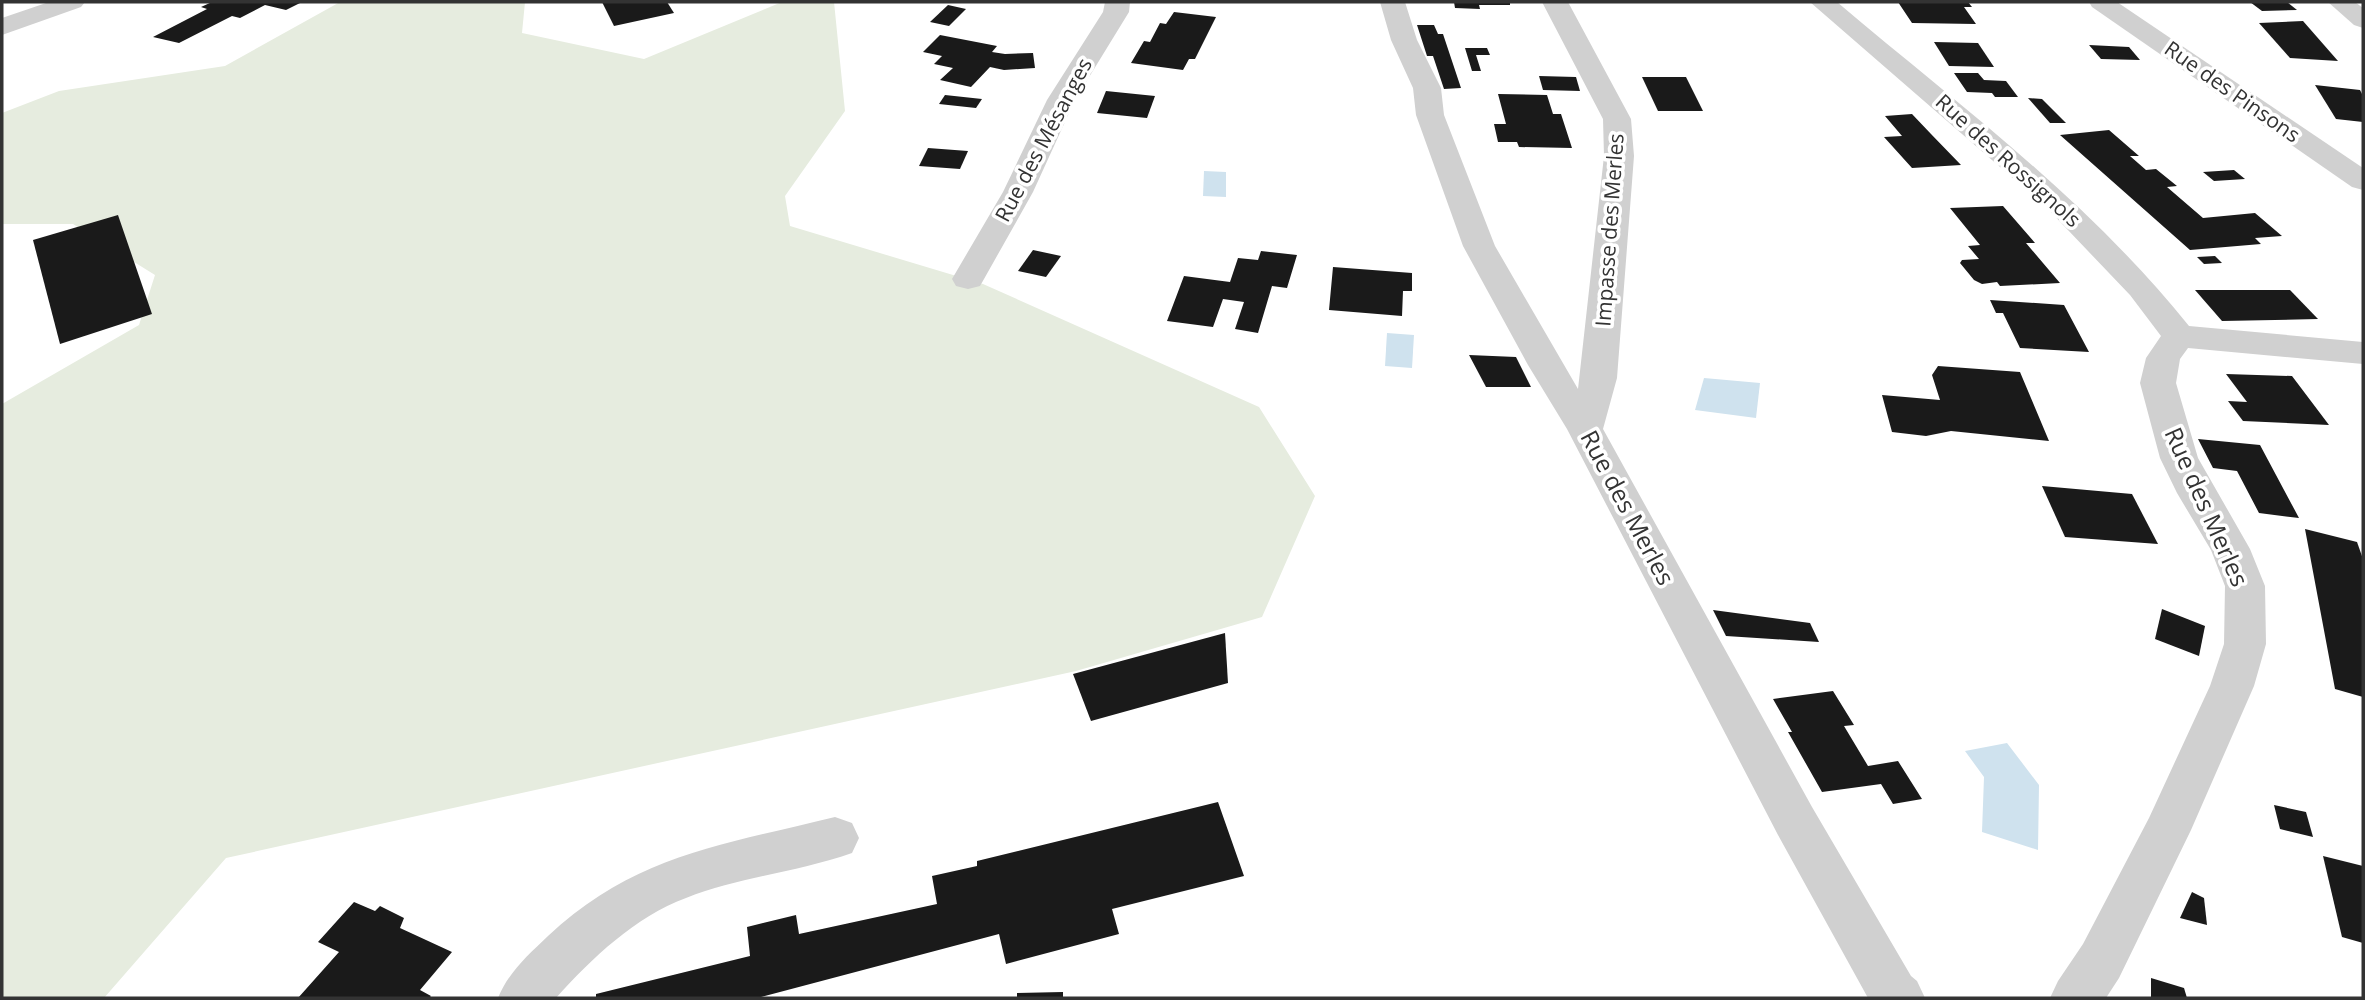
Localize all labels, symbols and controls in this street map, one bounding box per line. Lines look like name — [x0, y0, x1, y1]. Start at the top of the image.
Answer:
street label: Rue des Pinsons — [2159, 34, 2306, 148]
street label: Rue des Mésanges — [988, 53, 1098, 226]
street label: Rue des Rossignols — [1930, 88, 2087, 233]
street label: Impasse des Merles — [1588, 132, 1630, 327]
street label: Rue des Merles — [2158, 422, 2257, 591]
street label: Rue des Merles — [1574, 424, 1683, 590]

